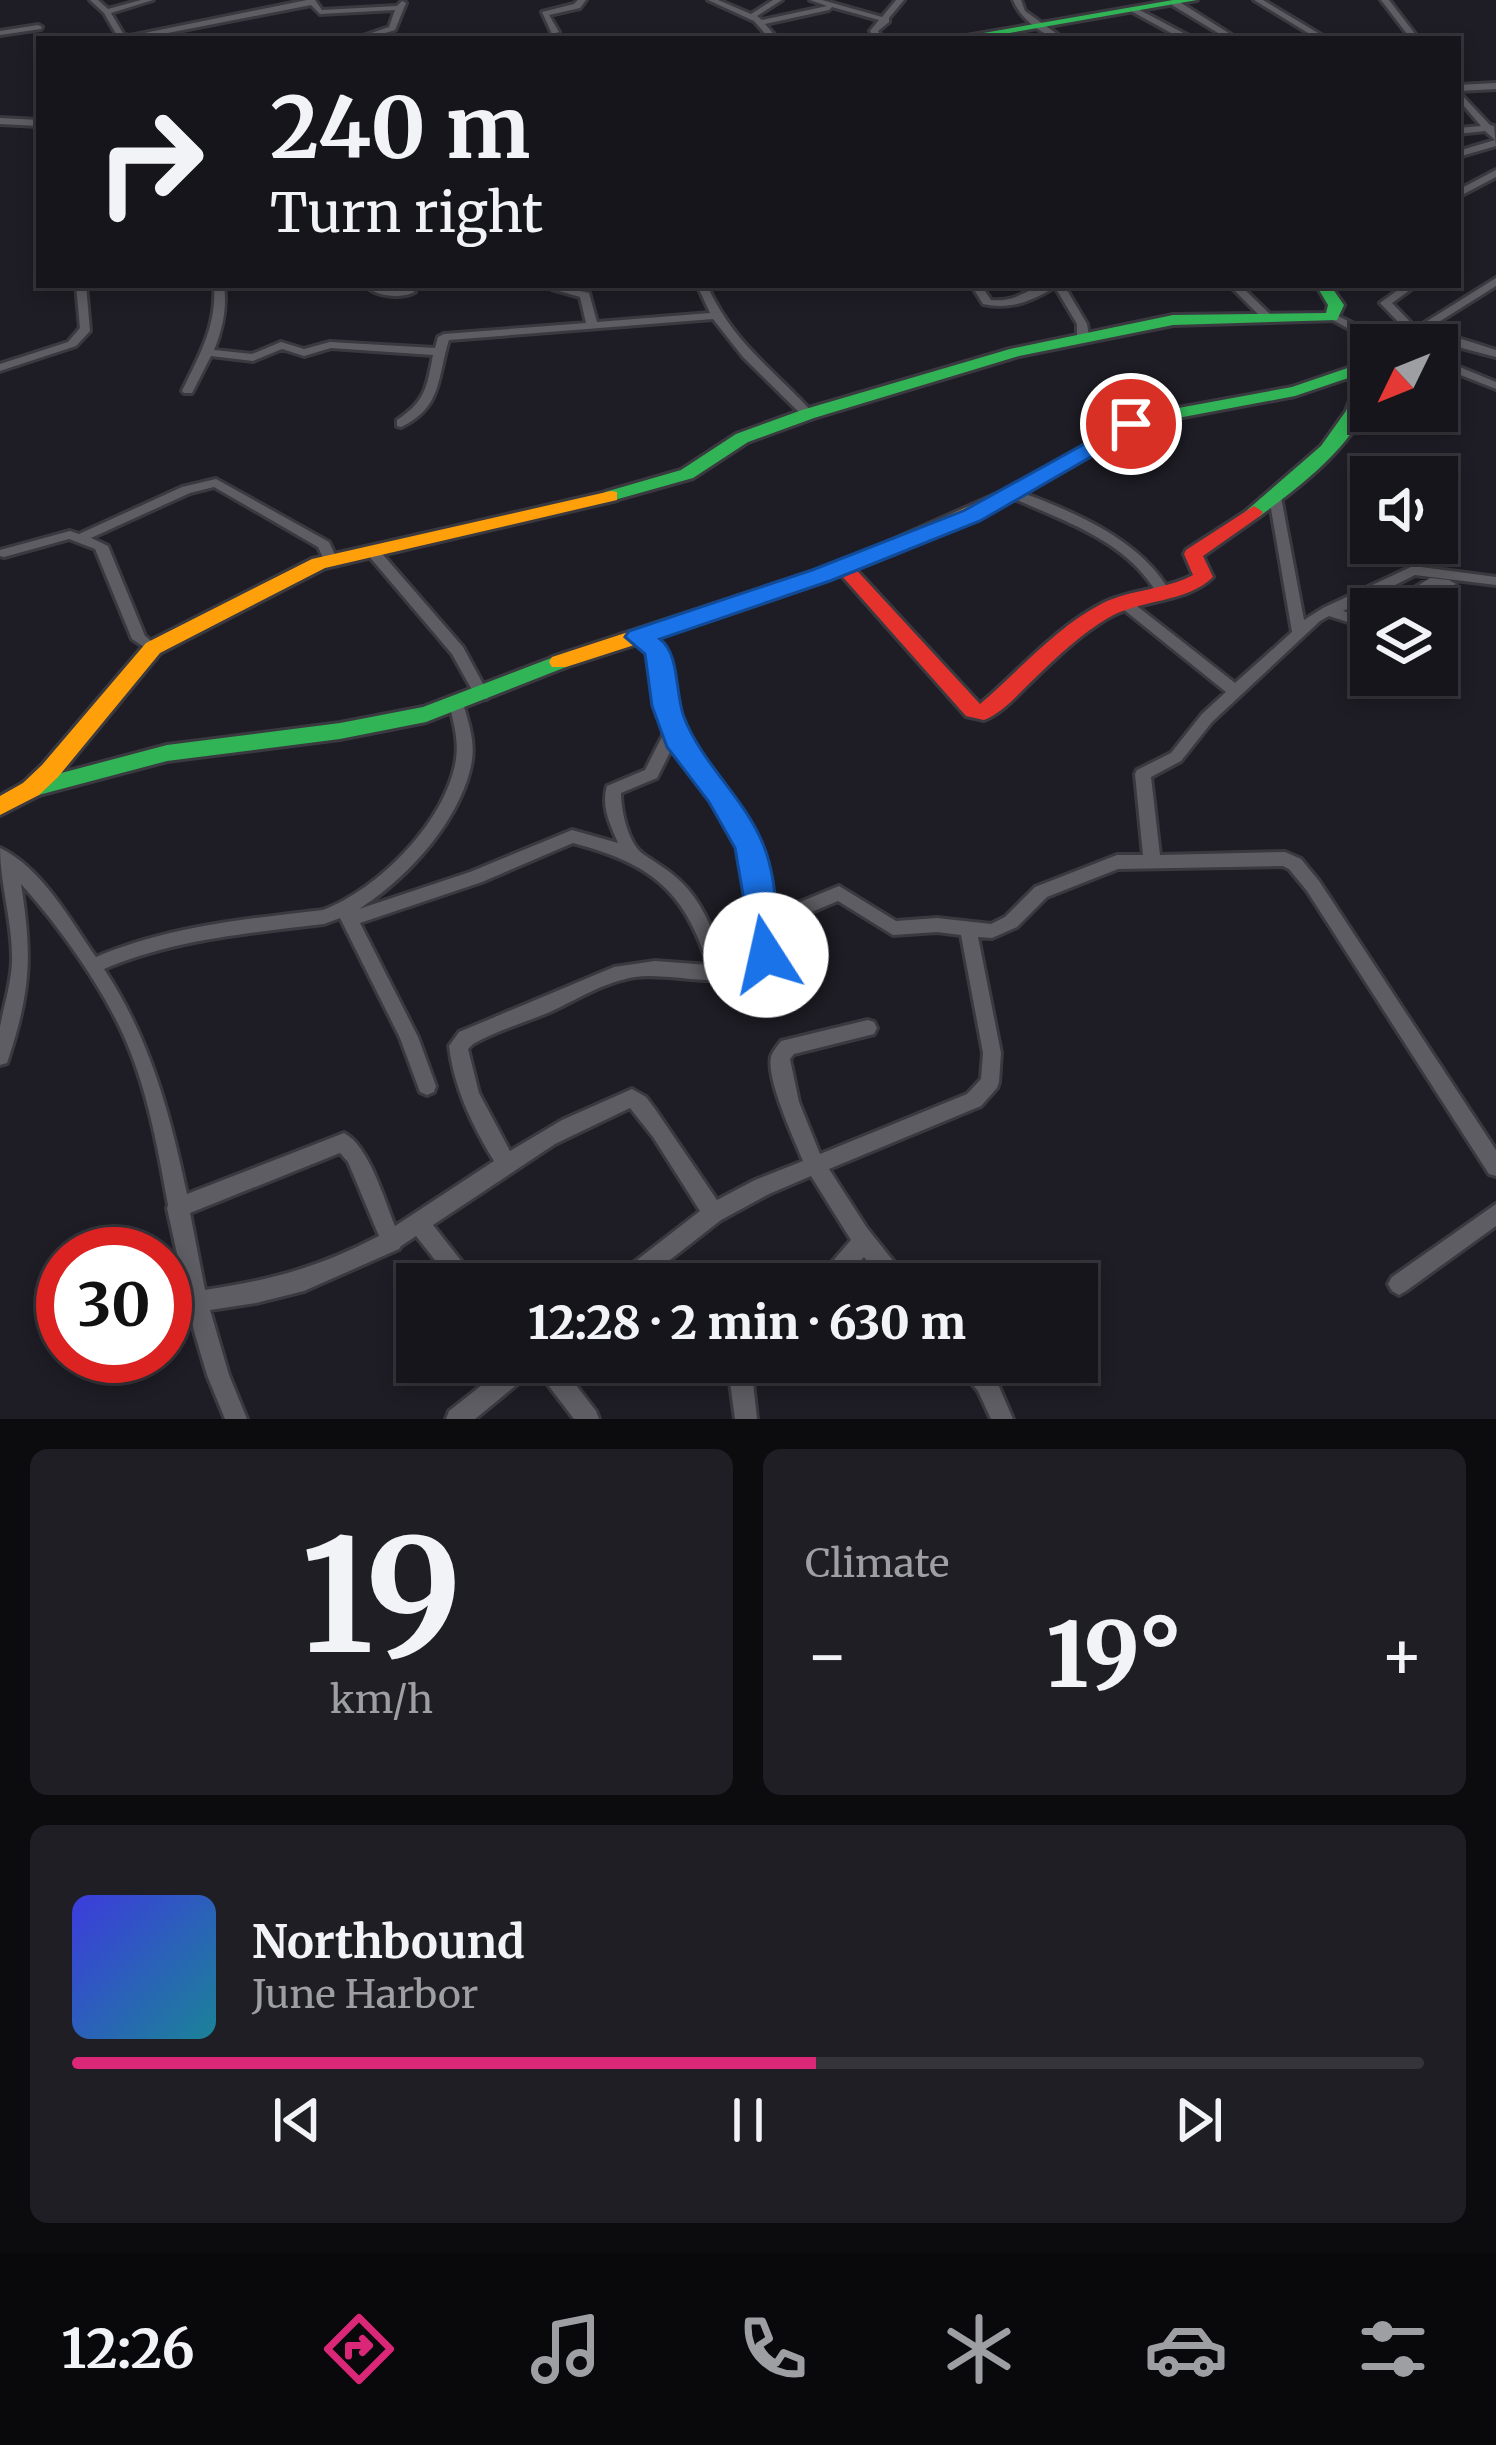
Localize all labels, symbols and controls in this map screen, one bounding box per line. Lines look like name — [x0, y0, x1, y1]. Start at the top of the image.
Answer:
text: 240 m — [270, 75, 530, 181]
icon: right — [72, 84, 228, 240]
text: Turn right — [270, 179, 543, 247]
north arrow — [1350, 324, 1458, 432]
map controls — [1350, 324, 1458, 696]
pin — [1080, 373, 1182, 475]
icon: arrive — [1098, 391, 1164, 457]
button: sound — [1350, 456, 1458, 564]
button: layers — [1350, 588, 1458, 696]
position arrow — [703, 892, 829, 1018]
speed limit sign: 30 — [36, 1227, 192, 1383]
text: 12:28 · 2 min · 630 m — [528, 1295, 966, 1351]
text: 19 — [301, 1498, 462, 1695]
text: Climate — [805, 1539, 949, 1588]
text: 19° — [1046, 1598, 1183, 1712]
text: − — [805, 1614, 849, 1697]
text: + — [1380, 1614, 1424, 1697]
text: km/h — [330, 1675, 433, 1724]
text: Northbound — [252, 1914, 525, 1970]
text: June Harbor — [252, 1970, 478, 2019]
icon: previous — [264, 2087, 330, 2153]
icon: pause — [715, 2087, 781, 2153]
icon: next — [1166, 2087, 1232, 2153]
icon: directions — [317, 2307, 401, 2391]
icon: music — [524, 2307, 608, 2391]
icon: phone — [731, 2307, 815, 2391]
icon: climate — [937, 2307, 1021, 2391]
icon: car — [1144, 2307, 1228, 2391]
icon: filters — [1351, 2307, 1435, 2391]
text: 12:26 — [61, 2315, 195, 2383]

